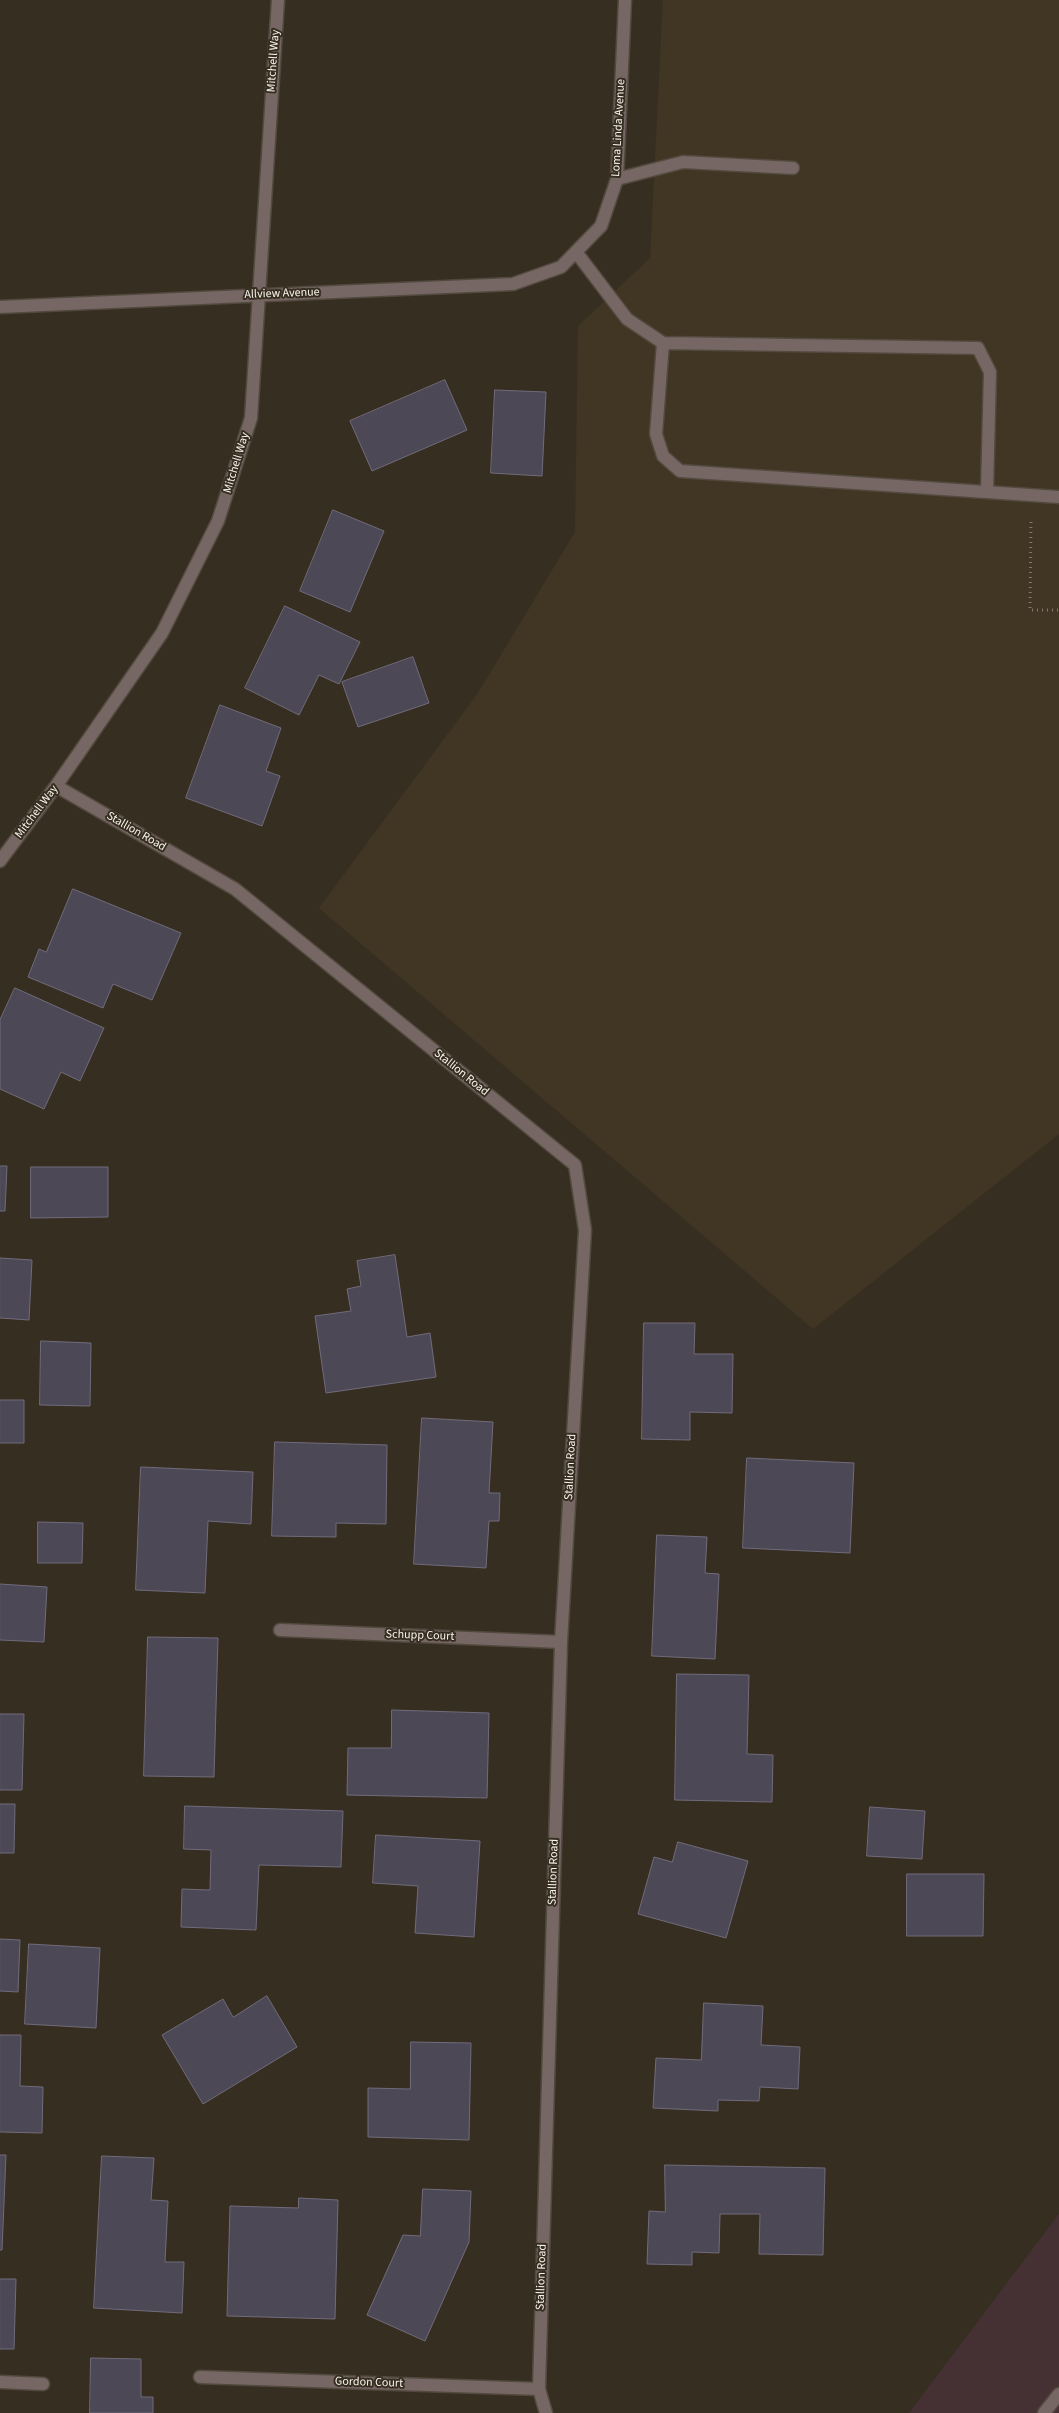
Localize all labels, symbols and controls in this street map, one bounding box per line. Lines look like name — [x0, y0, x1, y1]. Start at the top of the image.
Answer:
street label: Mitchell Way — [265, 29, 283, 93]
street label: Loma Linda Avenue — [609, 79, 629, 177]
street label: Allview Avenue — [244, 285, 320, 303]
street label: Mitchell Way — [221, 431, 253, 495]
street label: Mitchell Way — [12, 783, 62, 841]
street label: Stallion Road — [104, 809, 168, 855]
street label: Stallion Road — [431, 1047, 491, 1099]
street label: Stallion Road — [562, 1434, 580, 1500]
street label: Schupp Court — [385, 1628, 455, 1644]
street label: Stallion Road — [546, 1839, 562, 1905]
street label: Stallion Road — [534, 2244, 550, 2310]
street label: Gordon Court — [335, 2375, 403, 2391]

